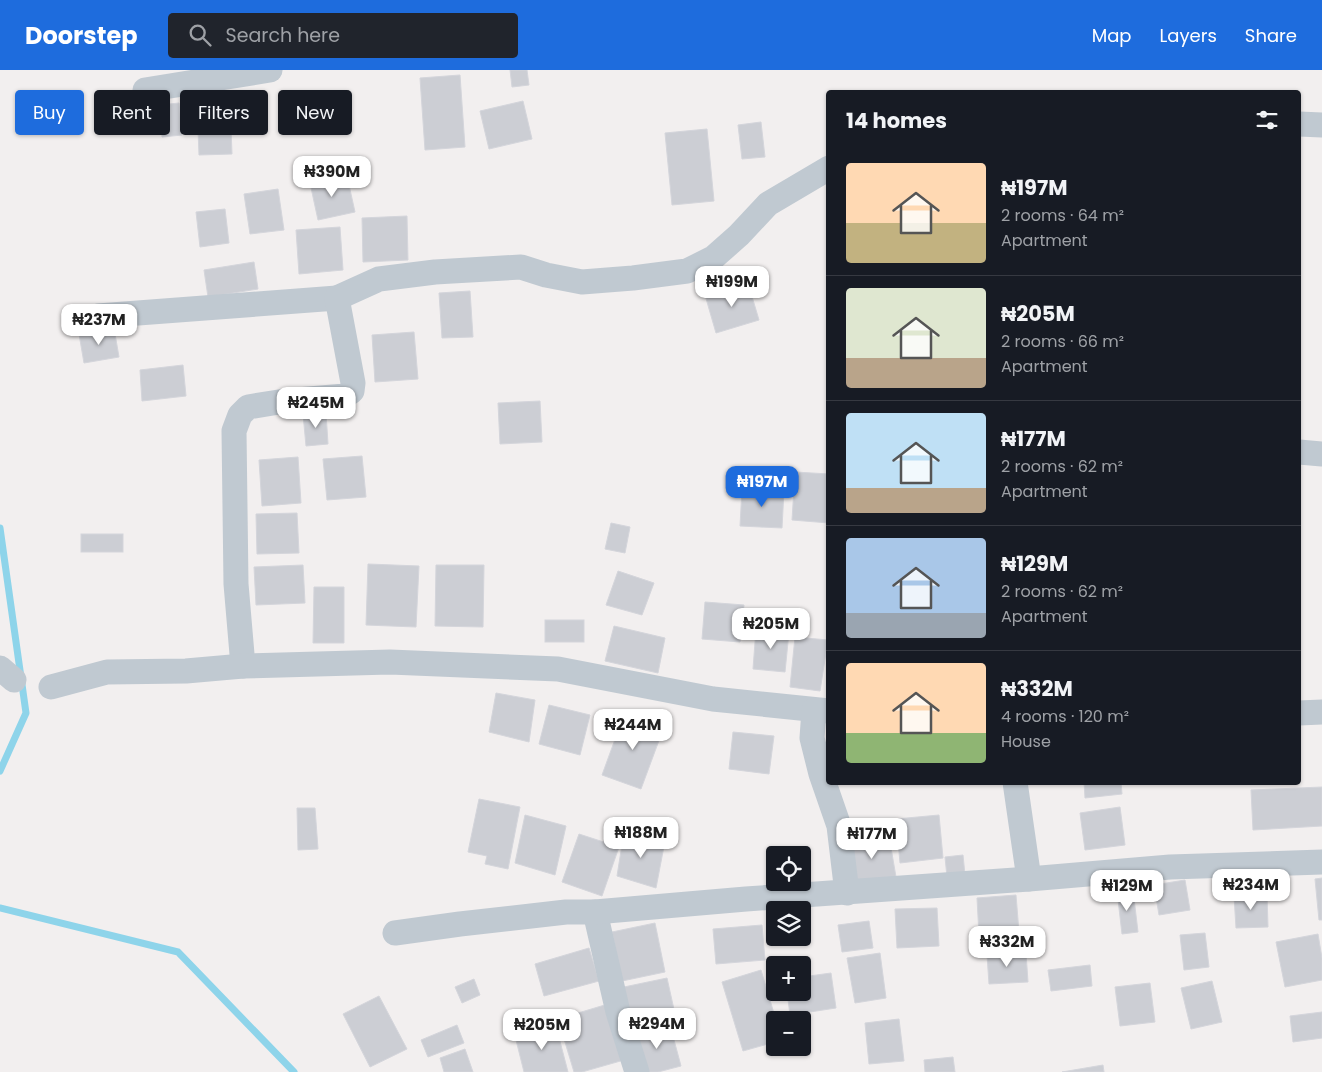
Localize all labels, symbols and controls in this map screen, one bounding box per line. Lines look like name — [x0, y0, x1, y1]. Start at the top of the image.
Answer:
search box — [168, 13, 518, 58]
text: Doorstep — [25, 19, 138, 52]
icon: search — [186, 21, 214, 49]
text: Search here — [226, 22, 340, 49]
text: Map — [1092, 23, 1132, 48]
text: Layers — [1160, 23, 1217, 48]
text: Share — [1245, 23, 1297, 48]
chip: Buy — [15, 90, 84, 135]
chip: Rent — [94, 90, 170, 135]
chip: Filters — [180, 90, 268, 135]
chip: New — [278, 90, 352, 135]
text: 14 homes — [846, 106, 947, 135]
icon: filters — [1253, 106, 1281, 134]
pin: ₦390M — [297, 156, 367, 198]
text: ₦390M — [304, 160, 360, 183]
text: ₦197M — [1001, 173, 1068, 202]
icon: home — [886, 183, 946, 243]
text: 2 rooms · 64 m² — [1001, 204, 1124, 227]
text: Apartment — [1001, 229, 1088, 252]
pin: ₦199M — [697, 266, 767, 308]
text: ₦199M — [706, 270, 758, 293]
text: ₦205M — [1001, 299, 1075, 328]
pin: ₦237M — [64, 304, 134, 346]
text: ₦237M — [72, 308, 126, 331]
icon: home — [886, 308, 946, 368]
text: 2 rooms · 66 m² — [1001, 330, 1124, 353]
text: Apartment — [1001, 355, 1088, 378]
pin: ₦245M — [281, 386, 351, 429]
text: ₦245M — [288, 391, 344, 414]
text: ₦177M — [1001, 424, 1066, 453]
icon: home — [886, 433, 946, 493]
text: 2 rooms · 62 m² — [1001, 455, 1123, 478]
pin: ₦197M — [727, 466, 797, 508]
text: ₦197M — [737, 470, 787, 493]
text: Apartment — [1001, 480, 1088, 503]
text: ₦129M — [1001, 549, 1068, 578]
icon: home — [886, 558, 946, 618]
text: 2 rooms · 62 m² — [1001, 580, 1123, 603]
text: Apartment — [1001, 605, 1088, 628]
pin: ₦205M — [736, 608, 806, 650]
text: ₦205M — [743, 612, 799, 635]
text: ₦332M — [1001, 674, 1073, 703]
icon: home — [886, 683, 946, 743]
text: 4 rooms · 120 m² — [1001, 705, 1129, 728]
pin: ₦244M — [598, 708, 668, 751]
text: ₦244M — [604, 713, 662, 736]
text: House — [1001, 730, 1051, 753]
pin: ₦188M — [606, 816, 676, 859]
pin: ₦177M — [837, 818, 907, 860]
text: ₦188M — [615, 821, 668, 844]
text: ₦177M — [847, 822, 897, 845]
map controls — [766, 846, 811, 1056]
button: locate — [766, 846, 811, 891]
pin: ₦234M — [1216, 868, 1286, 911]
pin: ₦129M — [1092, 870, 1162, 912]
text: ₦234M — [1223, 873, 1279, 896]
text: ₦129M — [1101, 874, 1153, 897]
button: layers — [766, 901, 811, 946]
pin: ₦332M — [972, 926, 1042, 968]
text: ₦332M — [980, 930, 1034, 953]
button: + — [766, 956, 811, 1001]
pin: ₦205M — [507, 1008, 577, 1051]
pin: ₦294M — [622, 1008, 692, 1050]
button: − — [766, 1011, 811, 1056]
text: ₦294M — [629, 1012, 685, 1035]
text: ₦205M — [514, 1013, 570, 1036]

